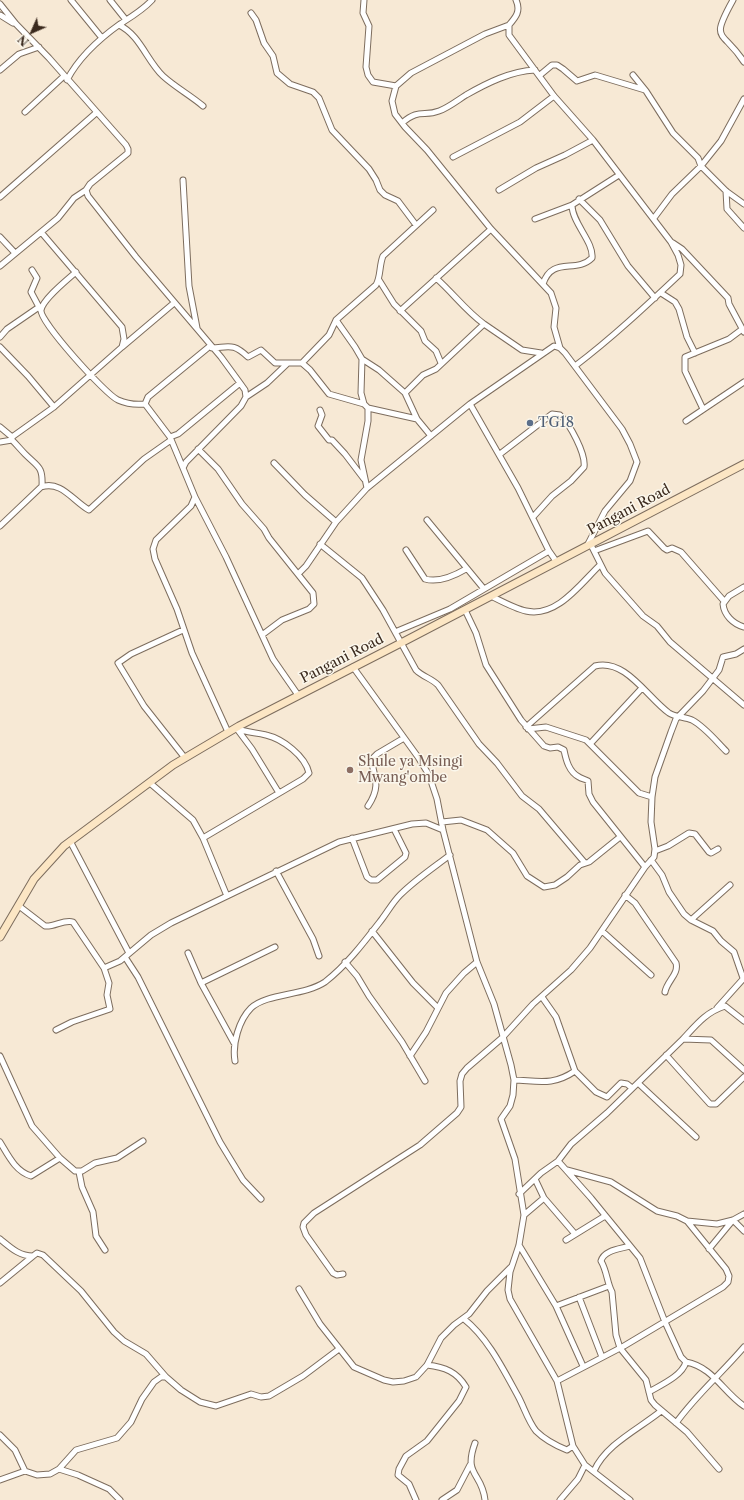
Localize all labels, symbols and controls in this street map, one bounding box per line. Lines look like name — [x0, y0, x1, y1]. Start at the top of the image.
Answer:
north arrow — [12, 12, 52, 52]
text: N — [15, 32, 32, 49]
place label: TG18 — [538, 415, 574, 431]
marker: TG18 — [525, 418, 535, 428]
street label: Pangani Road — [585, 481, 673, 539]
street label: Pangani Road — [298, 631, 386, 687]
place label: Shule ya Msingi Mwang'ombe — [358, 754, 463, 786]
marker: Shule ya Msingi Mwang'ombe — [345, 765, 355, 775]

